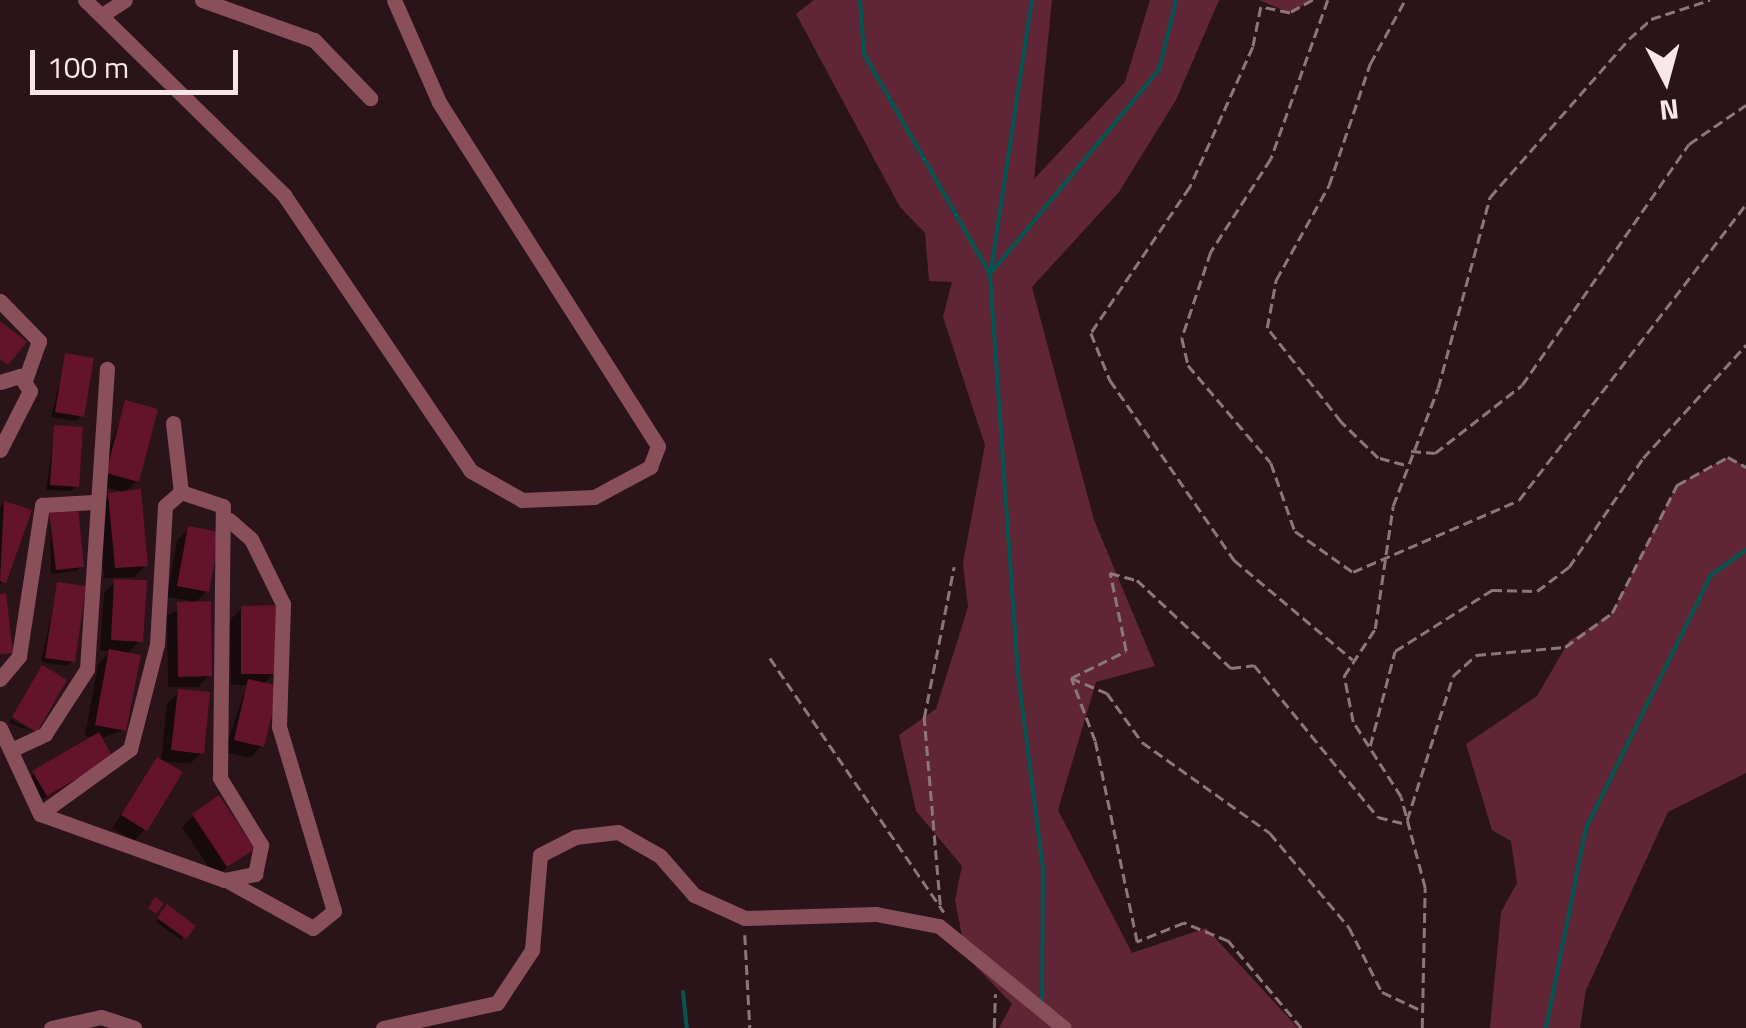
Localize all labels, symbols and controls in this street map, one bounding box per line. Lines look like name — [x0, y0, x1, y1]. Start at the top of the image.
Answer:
scale bar — [35, 30, 242, 92]
north arrow — [1616, 30, 1716, 130]
text: 100 m — [47, 44, 129, 90]
text: N — [1657, 88, 1681, 133]

